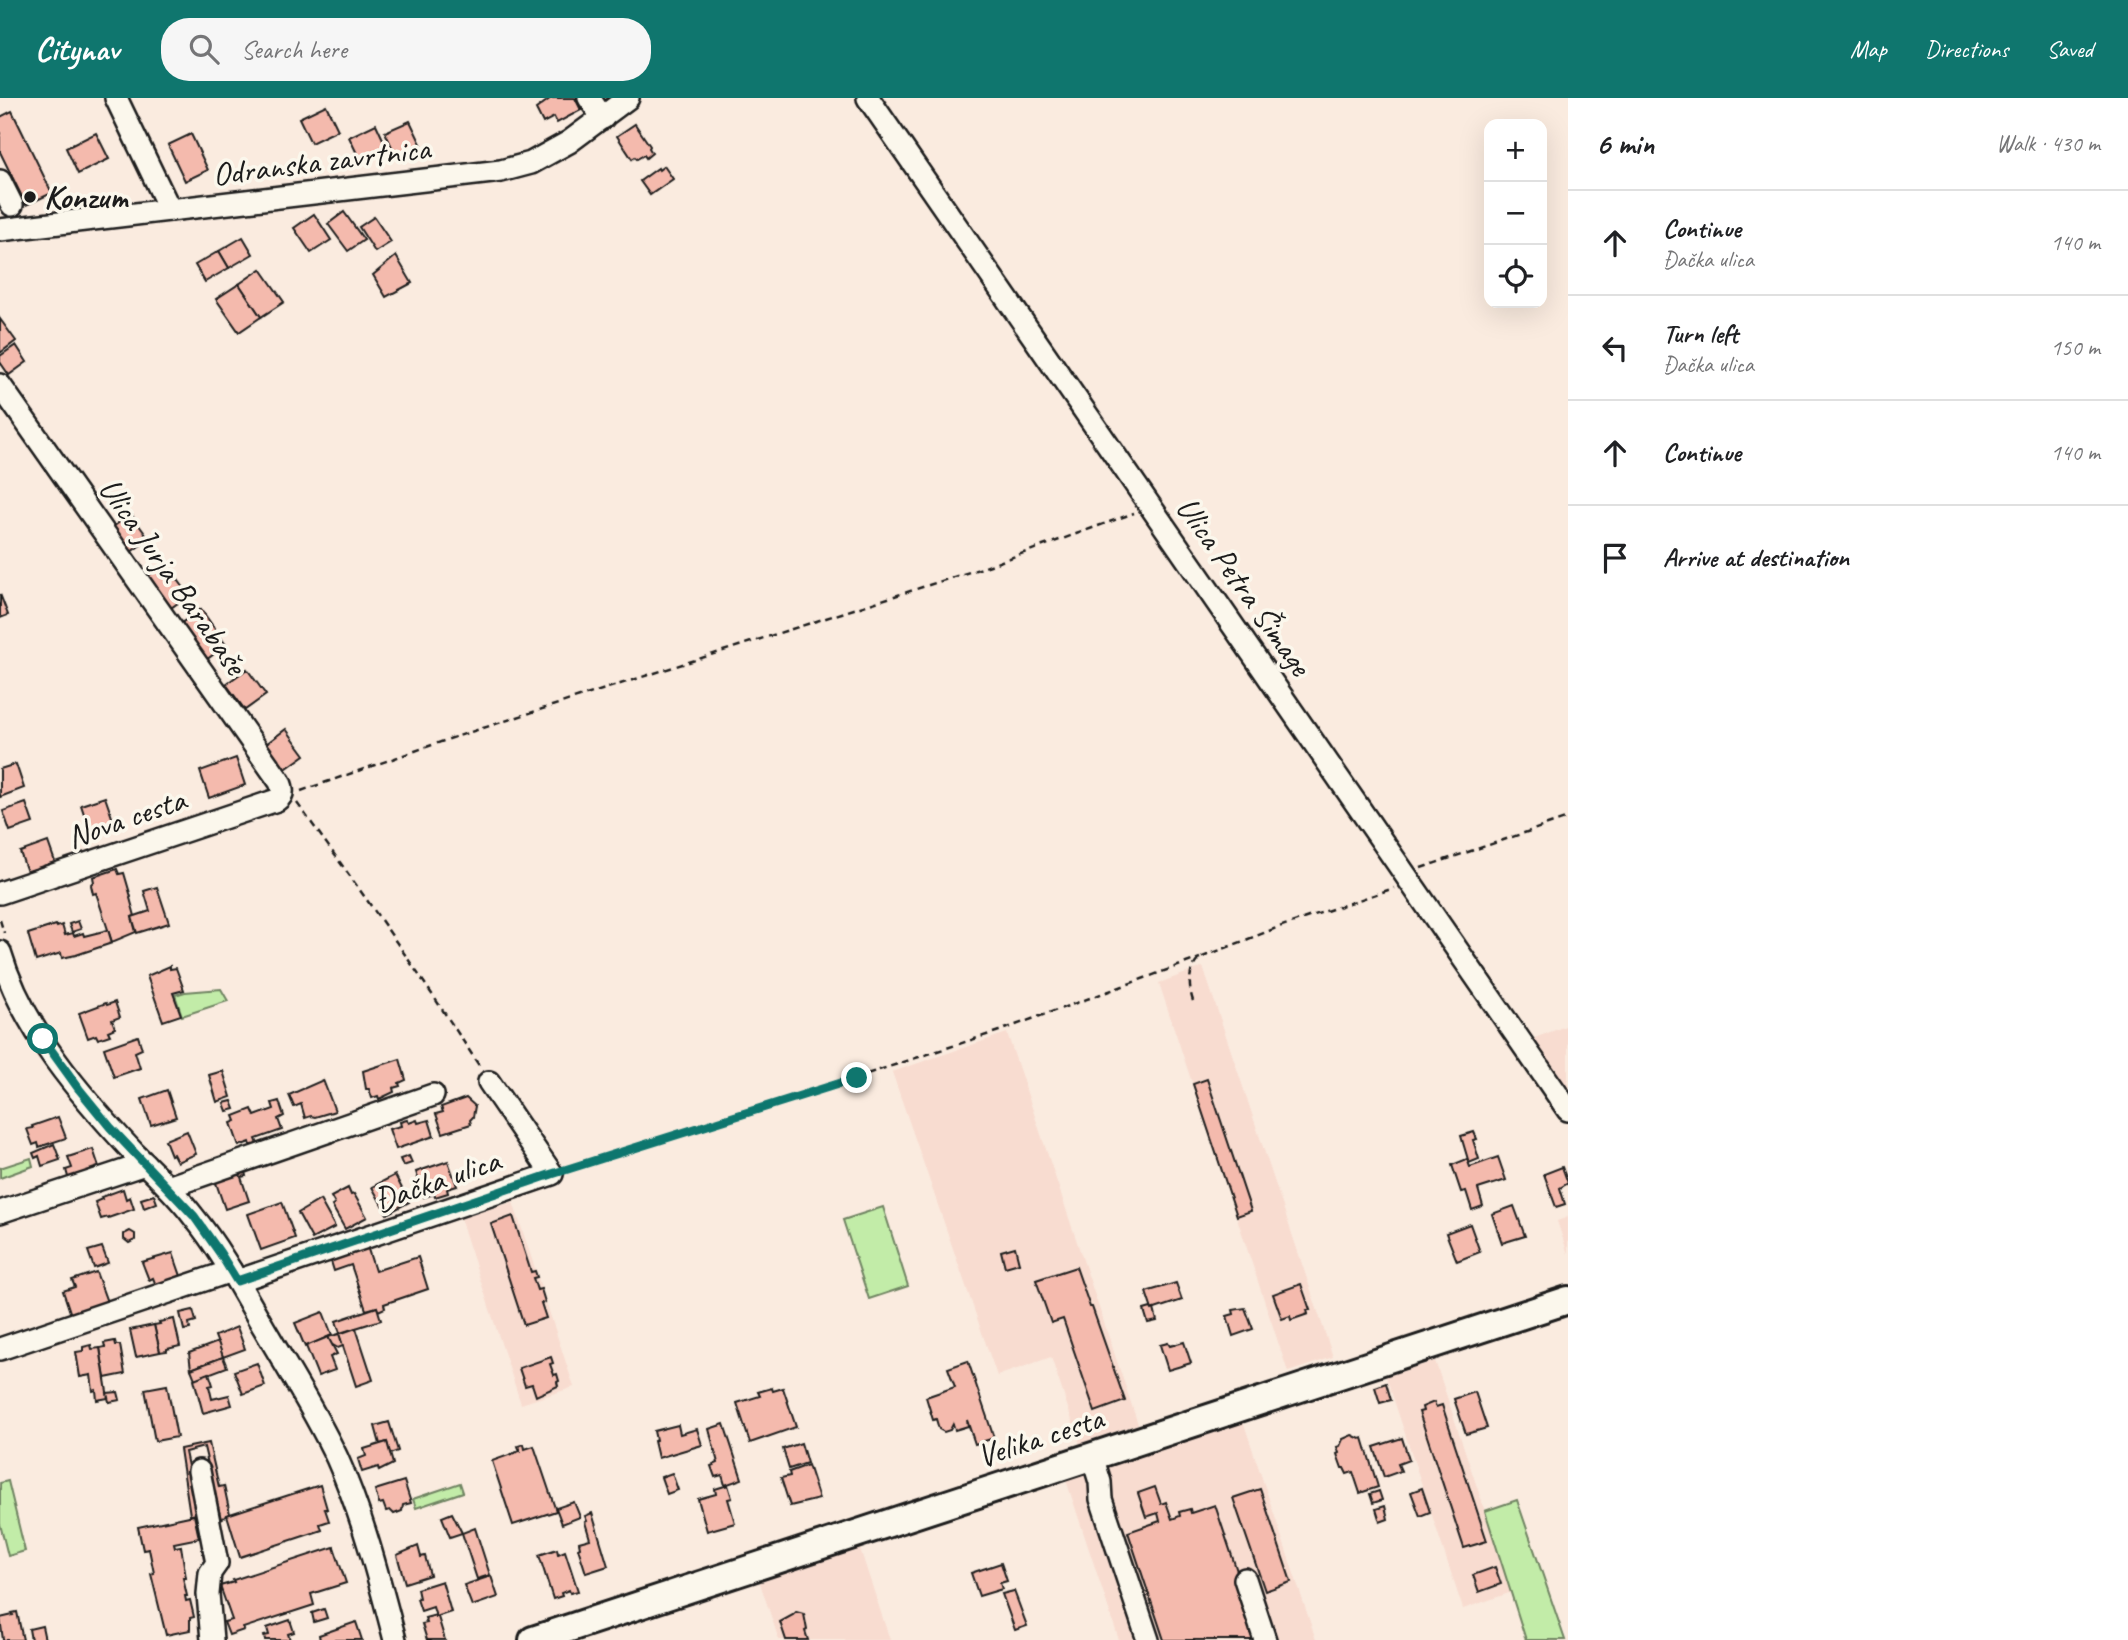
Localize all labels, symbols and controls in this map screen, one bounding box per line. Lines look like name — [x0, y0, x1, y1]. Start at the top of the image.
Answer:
search box — [161, 18, 651, 81]
text: Citynav — [35, 28, 119, 70]
icon: search — [185, 30, 223, 68]
text: Search here — [241, 33, 347, 66]
text: Map — [1850, 34, 1887, 64]
text: Directions — [1925, 34, 2008, 64]
text: Saved — [2046, 34, 2093, 64]
map controls — [1484, 119, 1547, 308]
button: + — [1484, 119, 1547, 182]
text: 6 min — [1596, 125, 1654, 163]
street label: Odranska zavrtnica — [210, 127, 434, 195]
text: Walk · 430 m — [1996, 129, 2100, 158]
place label: Konzum — [44, 176, 130, 218]
button: − — [1484, 182, 1547, 245]
marker: Konzum — [22, 189, 38, 205]
text: Continue — [1663, 212, 1741, 245]
icon: ahead — [1596, 224, 1634, 262]
text: 140 m — [2051, 228, 2100, 257]
button: locate — [1484, 245, 1547, 308]
text: Đačka ulica — [1663, 245, 1754, 274]
text: Turn left — [1663, 317, 1738, 350]
icon: left — [1596, 329, 1634, 367]
text: 150 m — [2051, 333, 2100, 362]
text: Đačka ulica — [1663, 350, 1754, 379]
icon: ahead — [1596, 434, 1634, 472]
text: Continue — [1663, 436, 1741, 469]
text: 140 m — [2051, 438, 2100, 467]
street label: Ulica Jurja Barabaše — [90, 469, 258, 685]
street label: Ulica Petra Šimage — [1167, 488, 1322, 685]
icon: arrive — [1596, 539, 1634, 577]
text: Arrive at destination — [1663, 541, 1849, 574]
street label: Nova cesta — [61, 777, 193, 858]
route start — [27, 1023, 58, 1054]
route end — [841, 1062, 872, 1093]
street label: Đačka ulica — [369, 1138, 508, 1221]
street label: Velika cesta — [972, 1396, 1110, 1477]

